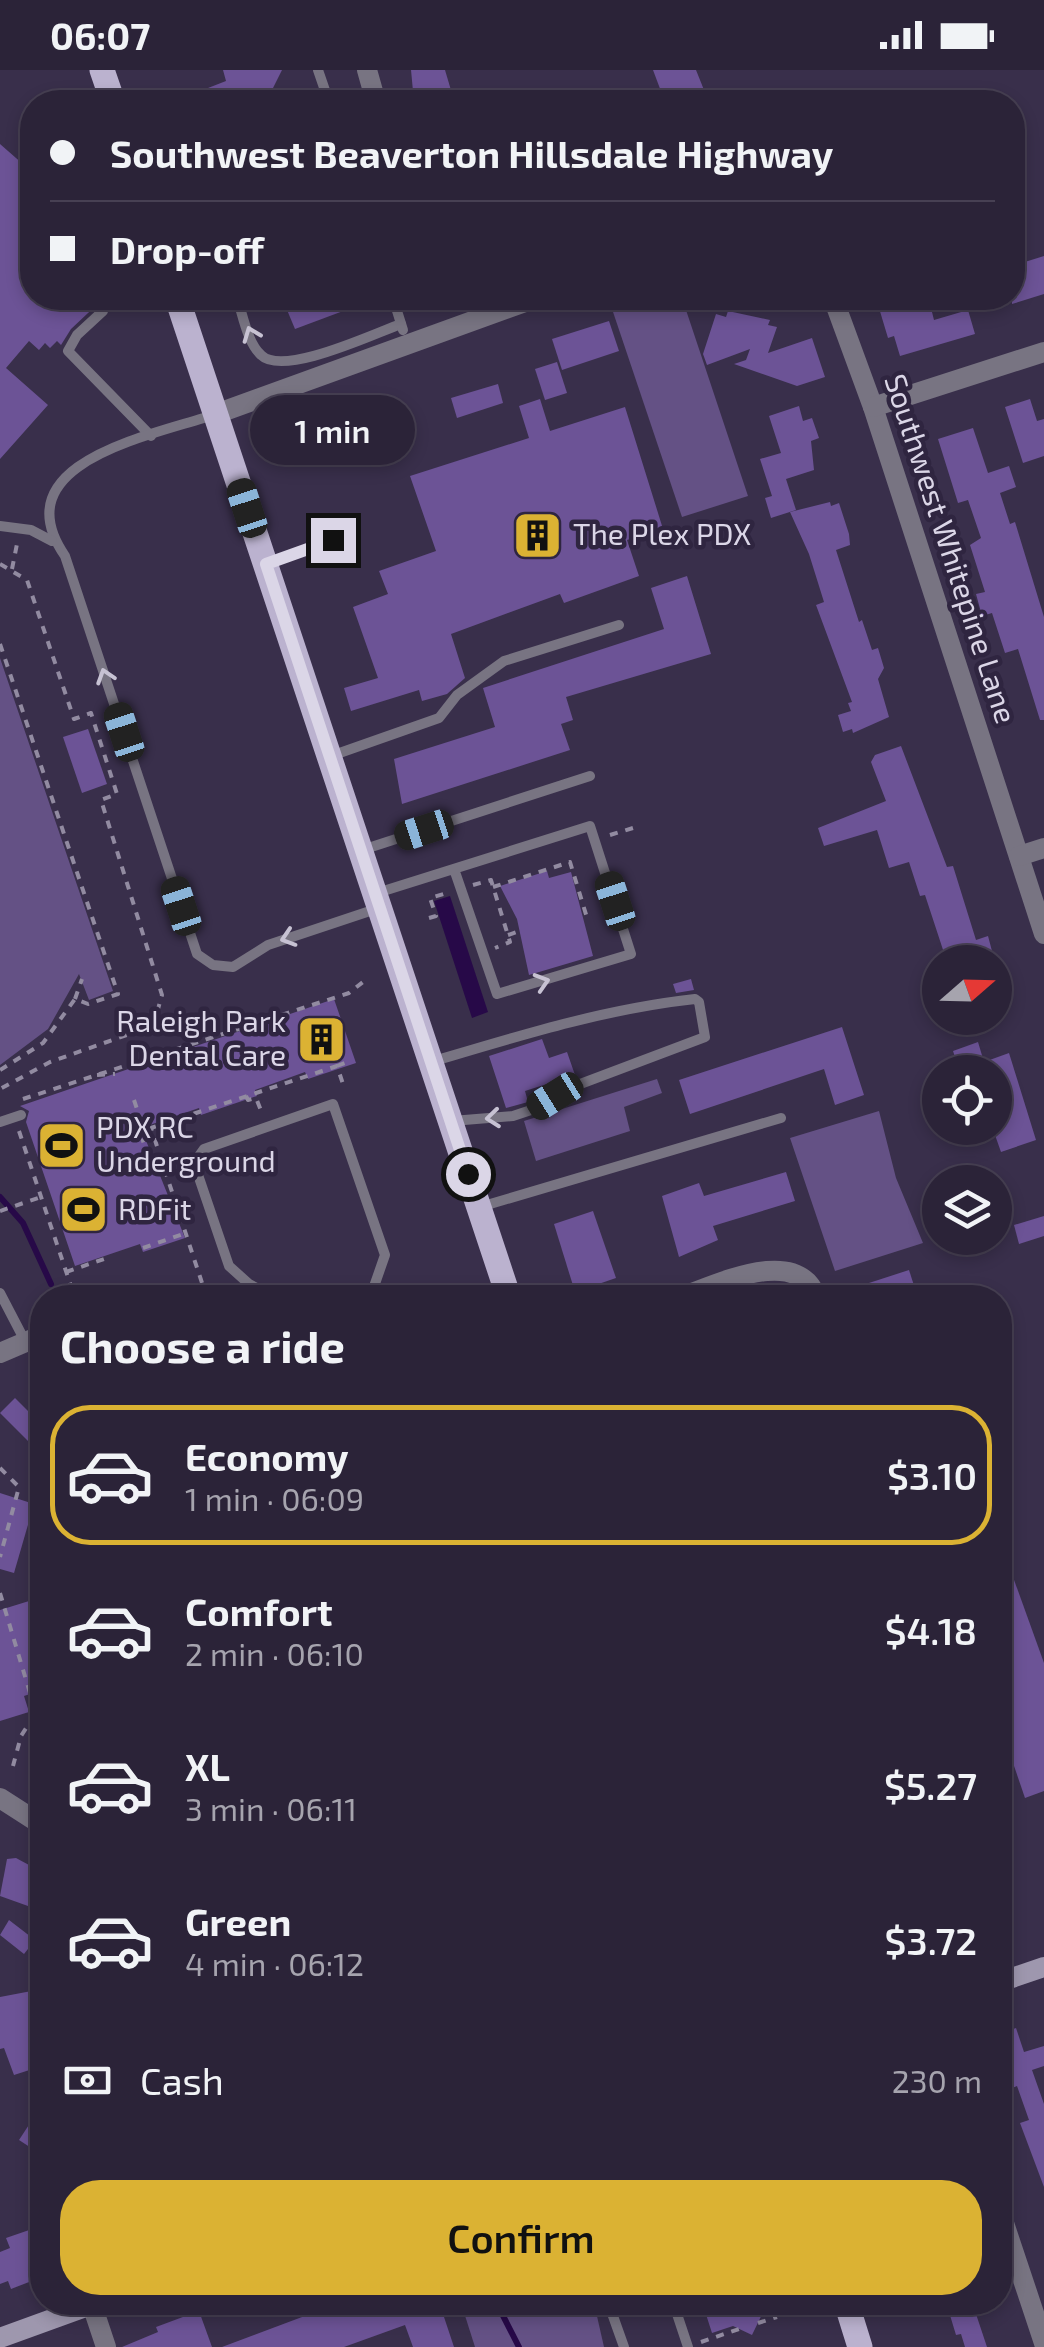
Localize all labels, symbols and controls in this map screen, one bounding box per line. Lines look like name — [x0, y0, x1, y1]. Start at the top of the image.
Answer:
text: 06:07 — [50, 12, 150, 58]
text: Southwest Beaverton Hillsdale Highway — [110, 130, 833, 176]
text: Drop-off — [110, 226, 264, 272]
one-way arrow — [242, 327, 262, 344]
street label: Southwest Whitepine Lane — [878, 369, 1025, 727]
callout: 1 min — [250, 395, 416, 465]
text: 1 min — [295, 411, 370, 449]
car — [223, 475, 271, 541]
building icon: The Plex PDX — [512, 509, 564, 561]
place label: The Plex PDX — [573, 515, 751, 551]
route end — [311, 518, 356, 563]
one-way arrow — [97, 669, 117, 686]
car — [100, 699, 148, 765]
car — [391, 806, 457, 854]
car — [591, 868, 639, 934]
car — [157, 873, 205, 939]
one-way arrow — [280, 927, 297, 947]
north arrow — [922, 945, 1012, 1035]
map controls — [922, 945, 1012, 1255]
one-way arrow — [532, 973, 549, 994]
place label: Raleigh Park Dental Care — [116, 1002, 286, 1072]
building icon: Raleigh Park Dental Care — [295, 1013, 347, 1065]
button: locate — [922, 1055, 1012, 1145]
car — [522, 1067, 588, 1125]
one-way arrow — [485, 1107, 501, 1128]
place label: PDX RC Underground — [96, 1108, 276, 1178]
sports icon: PDX RC Underground — [35, 1119, 87, 1171]
route start — [446, 1152, 491, 1197]
button: layers — [922, 1165, 1012, 1255]
sports icon: RDFit — [57, 1184, 109, 1236]
place label: RDFit — [118, 1190, 192, 1226]
text: Choose a ride — [60, 1318, 345, 1372]
icon: car — [65, 1430, 155, 1520]
text: Economy — [185, 1433, 349, 1479]
text: $3.10 — [887, 1452, 977, 1498]
text: 1 min · 06:09 — [185, 1479, 364, 1517]
icon: car — [65, 1585, 155, 1675]
text: Comfort — [185, 1588, 333, 1634]
text: $4.18 — [885, 1607, 977, 1653]
text: 2 min · 06:10 — [185, 1634, 364, 1672]
icon: car — [65, 1740, 155, 1830]
text: XL — [185, 1743, 230, 1789]
text: $5.27 — [884, 1762, 977, 1808]
text: 3 min · 06:11 — [185, 1789, 357, 1827]
icon: car — [65, 1895, 155, 1985]
text: Green — [185, 1898, 291, 1944]
text: $3.72 — [885, 1917, 977, 1963]
text: 4 min · 06:12 — [185, 1944, 364, 1982]
icon: cash — [60, 2053, 115, 2108]
text: Cash — [140, 2057, 224, 2103]
text: 230 m — [892, 2061, 982, 2099]
button: Confirm — [60, 2180, 982, 2295]

